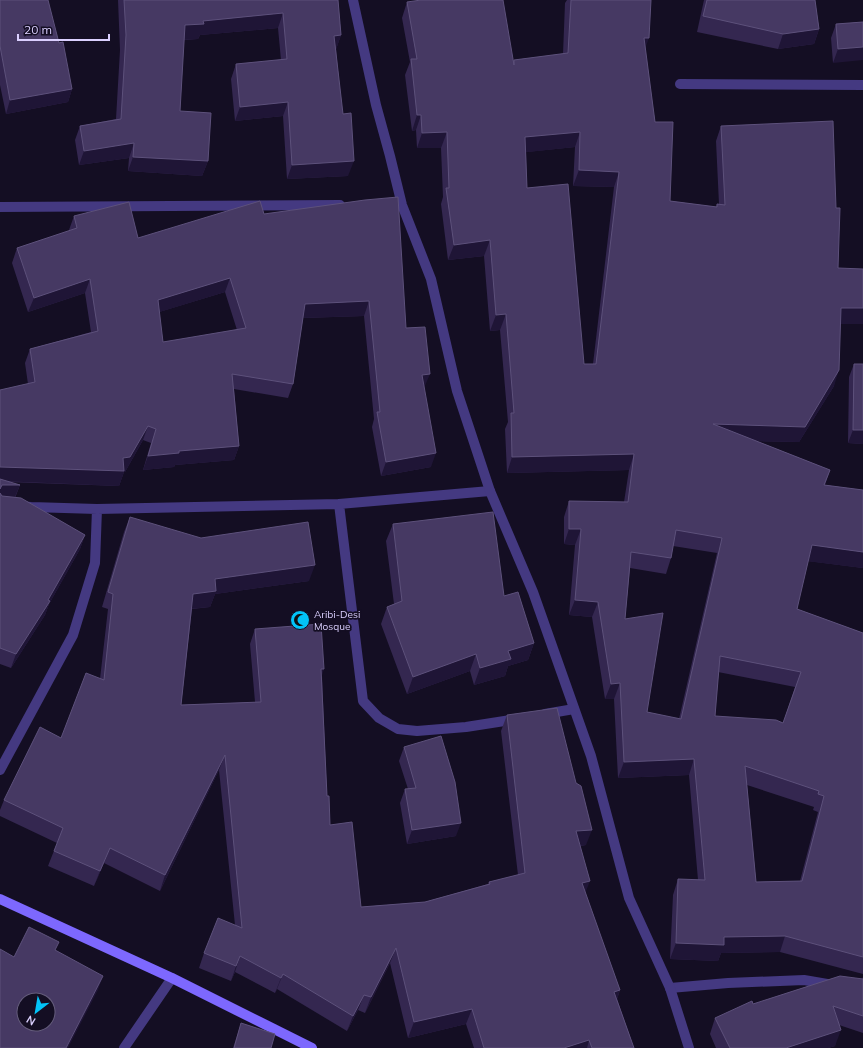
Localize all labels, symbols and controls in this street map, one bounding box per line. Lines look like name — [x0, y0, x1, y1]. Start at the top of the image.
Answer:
scale bar — [18, 16, 109, 42]
text: 20 m — [24, 22, 52, 37]
place label: Aribi-Desi Mosque — [314, 608, 360, 633]
mosque icon: Aribi-Desi Mosque — [289, 609, 311, 631]
north arrow — [16, 992, 56, 1032]
text: N — [24, 1012, 38, 1029]

